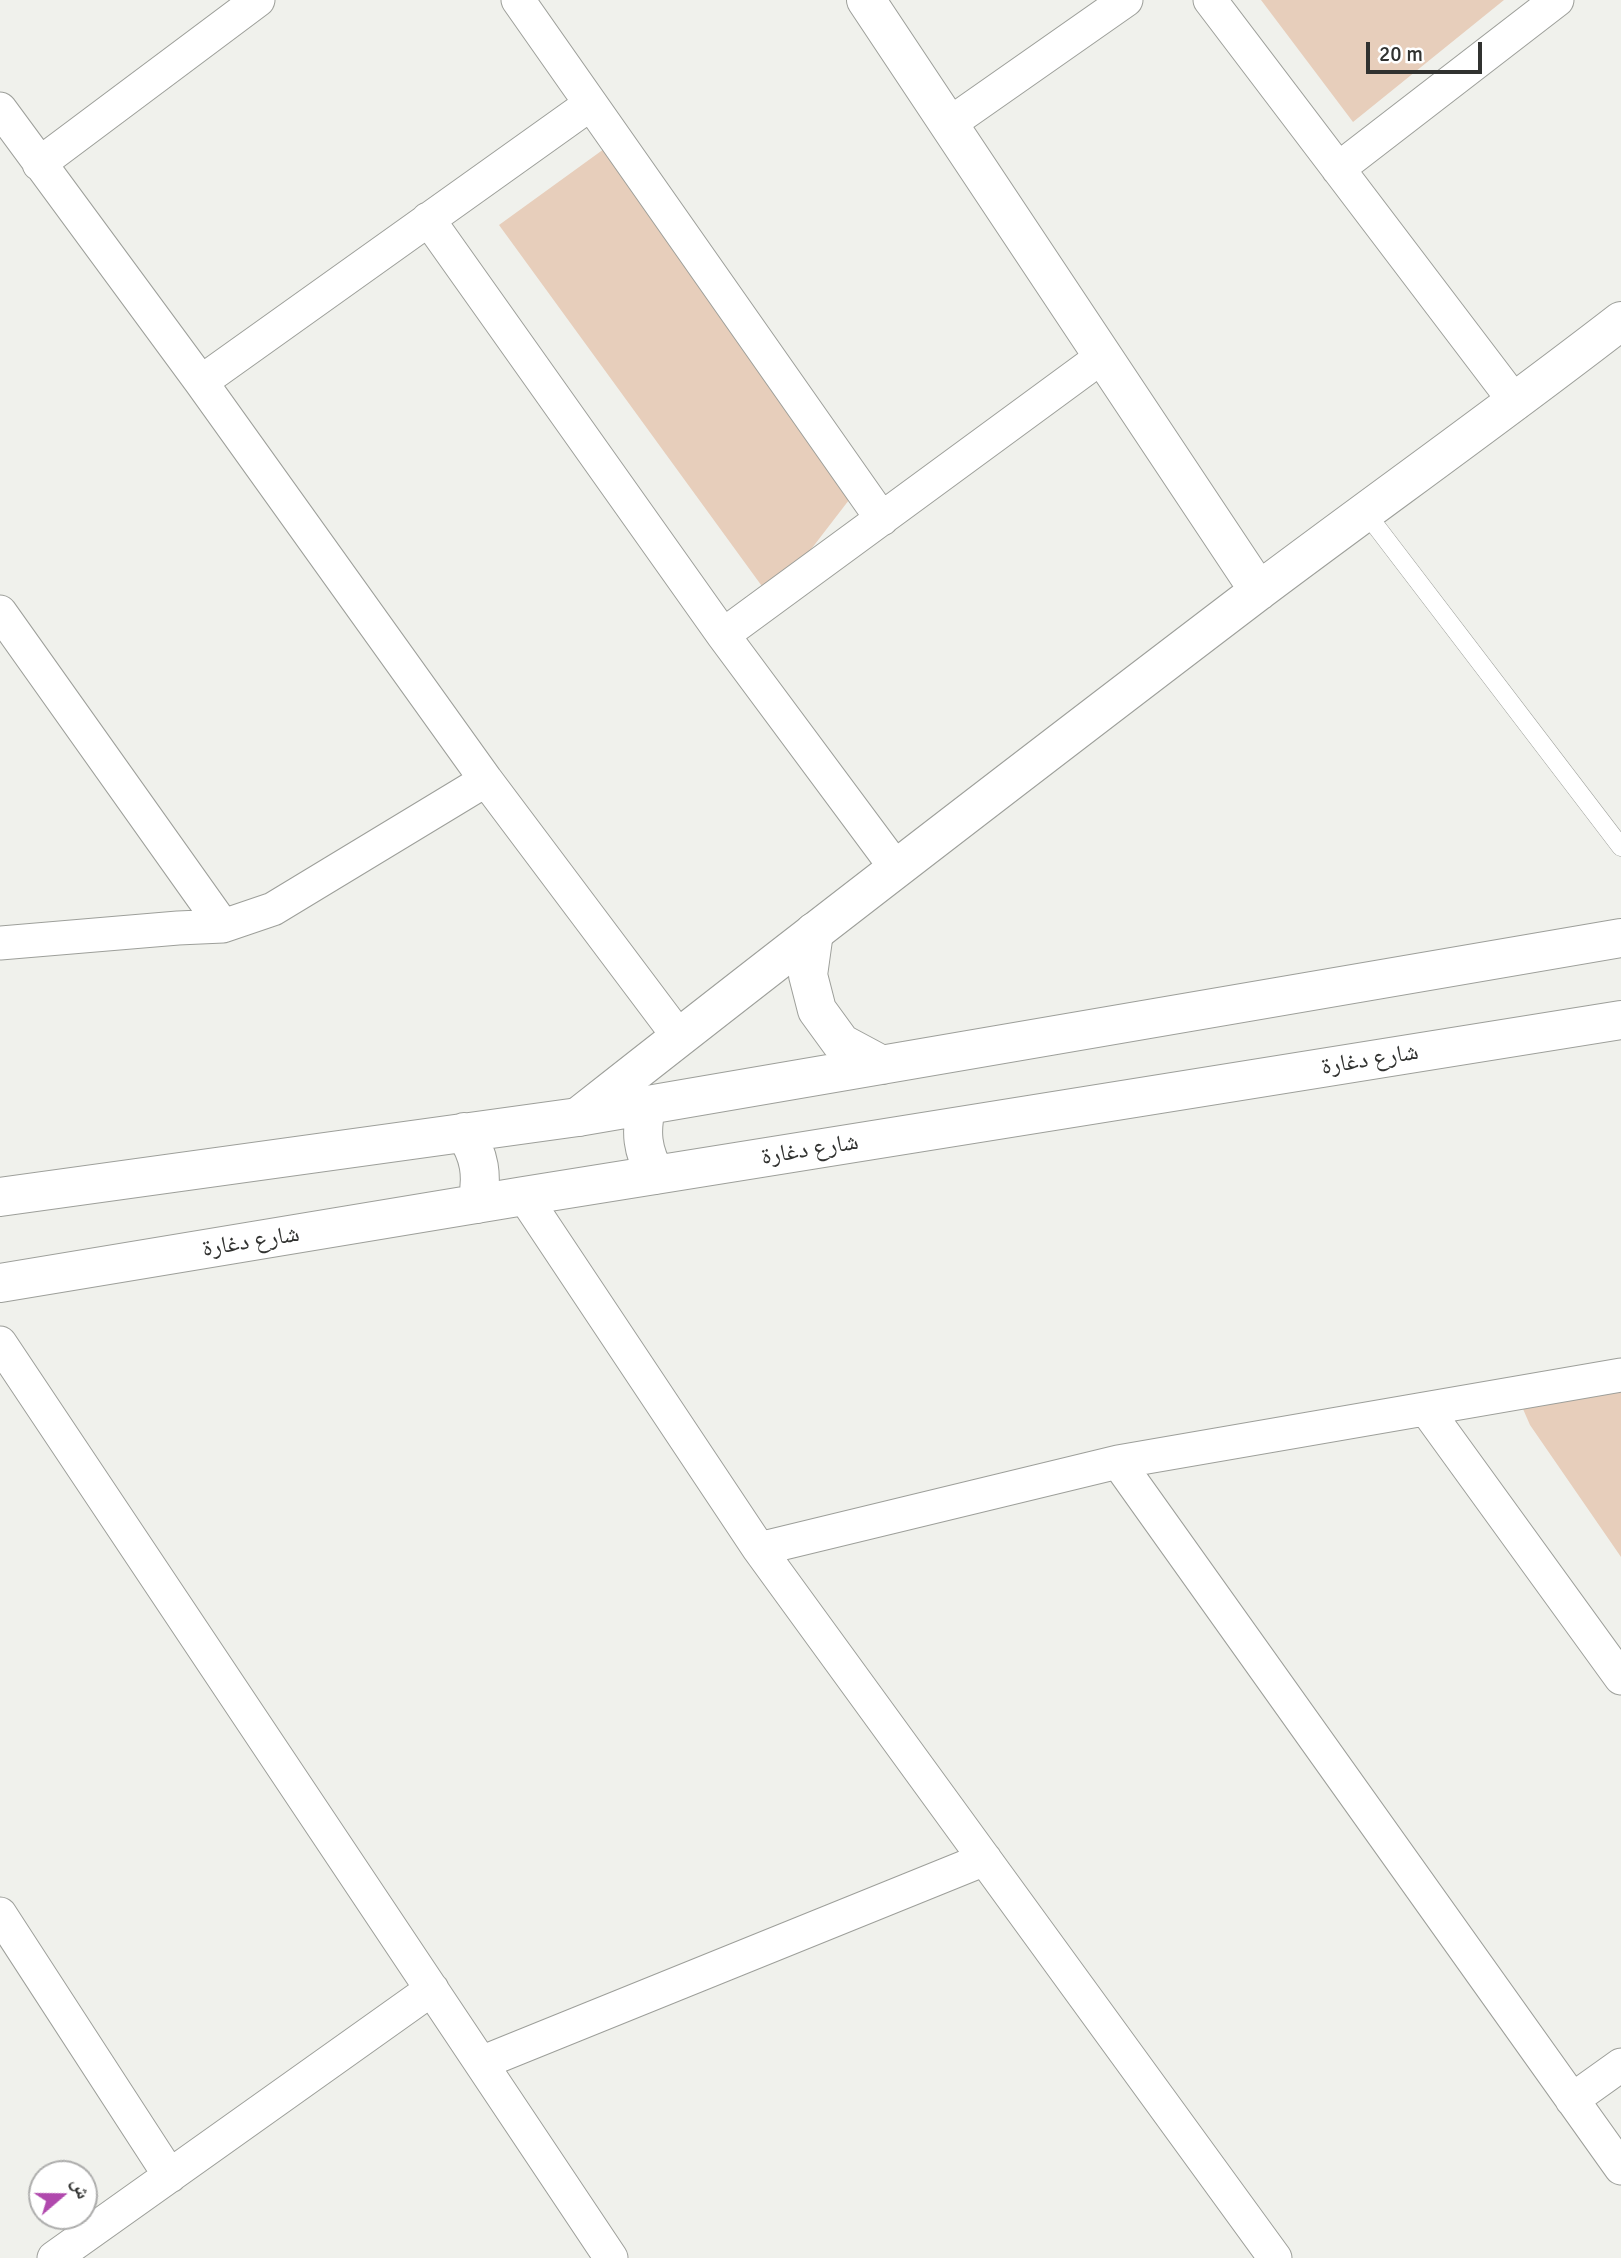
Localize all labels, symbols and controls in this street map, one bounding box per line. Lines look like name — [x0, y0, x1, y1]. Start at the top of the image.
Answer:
scale bar — [1369, 28, 1484, 72]
text: 20 m — [1379, 41, 1423, 67]
street label: شارع دغارة — [1319, 1038, 1421, 1082]
street label: شارع دغارة — [759, 1128, 861, 1172]
street label: شارع دغارة — [200, 1220, 302, 1264]
north arrow — [28, 2160, 98, 2230]
text: ش — [66, 2175, 96, 2202]

